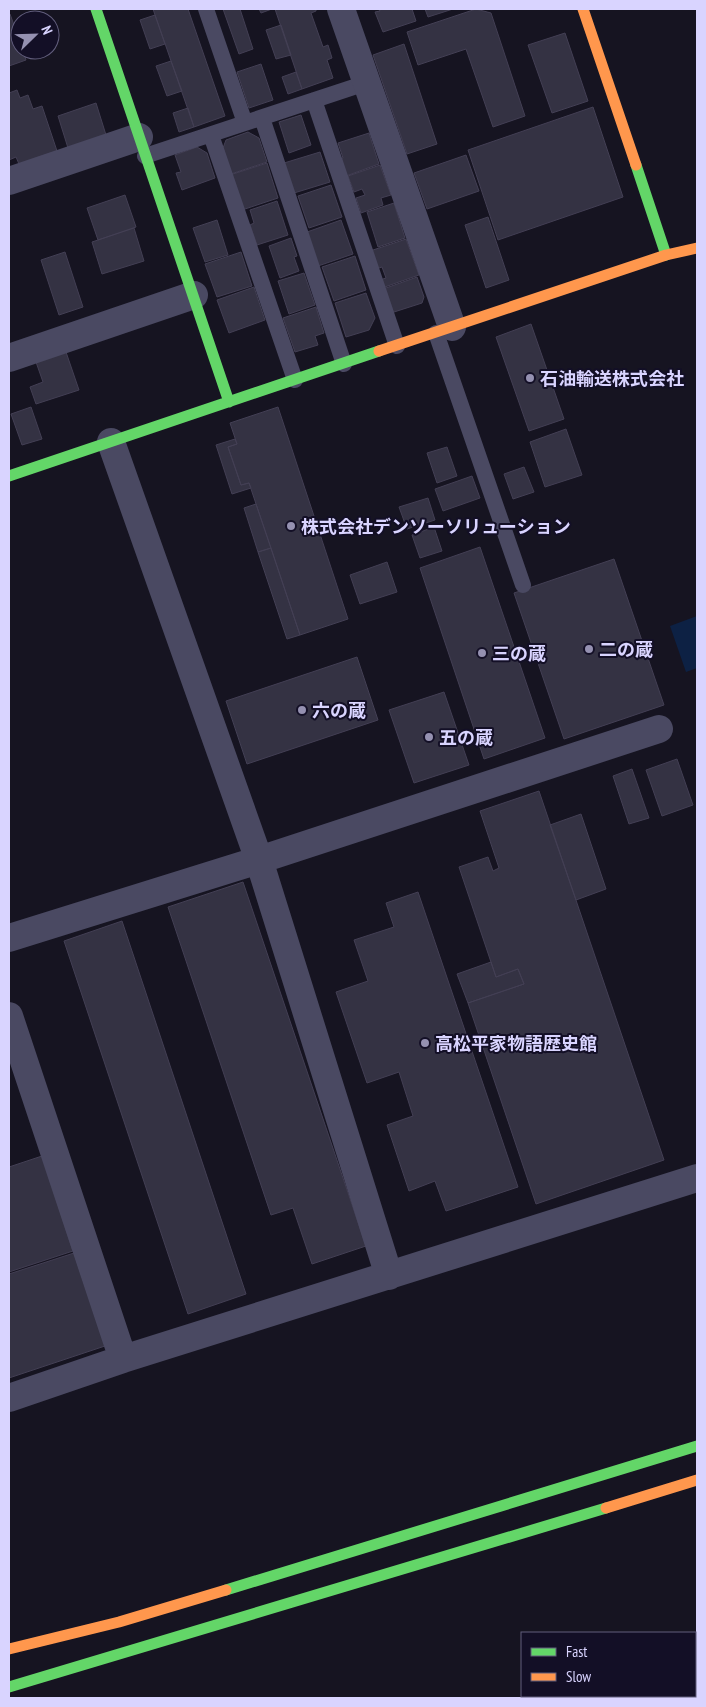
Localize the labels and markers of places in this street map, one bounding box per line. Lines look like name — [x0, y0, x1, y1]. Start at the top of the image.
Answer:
place label: 石油輸送株式会社 — [540, 367, 684, 390]
marker: 石油輸送株式会社 — [524, 372, 536, 384]
place label: 株式会社デンソーソリューション — [301, 515, 571, 538]
marker: 株式会社デンソーソリューション — [285, 520, 297, 532]
place label: 二の蔵 — [599, 638, 653, 661]
place label: 三の蔵 — [492, 642, 546, 665]
marker: 二の蔵 — [583, 643, 595, 655]
marker: 三の蔵 — [476, 647, 488, 659]
place label: 六の蔵 — [312, 699, 366, 722]
marker: 六の蔵 — [296, 704, 308, 716]
place label: 五の蔵 — [439, 726, 493, 749]
marker: 五の蔵 — [423, 731, 435, 743]
place label: 高松平家物語歴史館 — [435, 1032, 597, 1055]
marker: 高松平家物語歴史館 — [419, 1037, 431, 1049]

